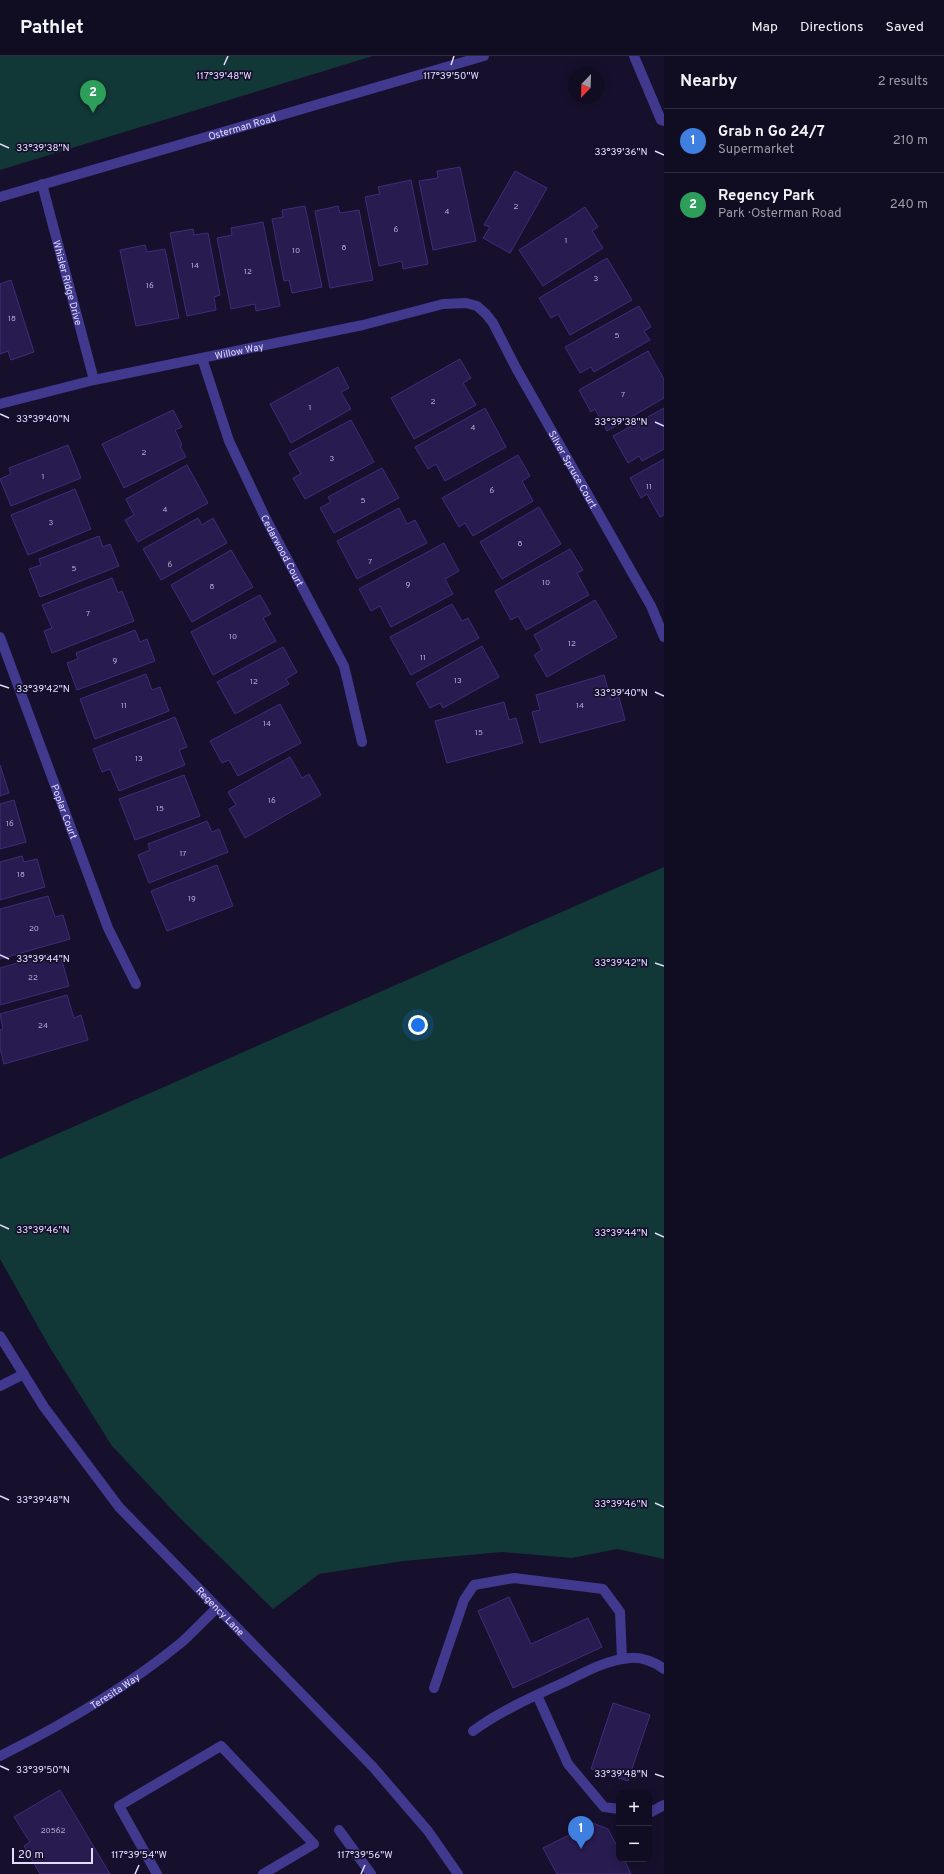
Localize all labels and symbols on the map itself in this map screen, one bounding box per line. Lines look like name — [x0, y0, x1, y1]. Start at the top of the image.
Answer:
north arrow — [568, 68, 604, 104]
text: 117°39'48"W — [196, 70, 252, 83]
text: 117°39'50"W — [423, 70, 479, 83]
pin: 2 — [80, 80, 106, 113]
street label: Osterman Road — [207, 112, 278, 144]
text: 33°39'38"N — [16, 142, 70, 155]
text: 33°39'36"N — [594, 146, 648, 159]
house number: 2 — [514, 202, 519, 212]
house number: 4 — [445, 207, 450, 217]
house number: 6 — [394, 225, 399, 235]
house number: 1 — [565, 236, 567, 246]
street label: Whisler Ridge Drive — [49, 239, 84, 327]
house number: 8 — [342, 243, 347, 253]
house number: 10 — [292, 246, 300, 256]
house number: 14 — [191, 261, 199, 271]
house number: 12 — [244, 267, 252, 277]
house number: 3 — [594, 274, 599, 284]
house number: 16 — [146, 281, 154, 291]
house number: 18 — [8, 314, 16, 324]
house number: 5 — [615, 331, 620, 341]
street label: Willow Way — [214, 340, 265, 363]
house number: 7 — [621, 390, 625, 400]
house number: 2 — [431, 397, 436, 407]
house number: 1 — [309, 403, 311, 413]
text: 33°39'40"N — [16, 413, 70, 426]
text: 33°39'38"N — [594, 416, 648, 429]
house number: 4 — [471, 423, 476, 433]
street label: Silver Spruce Court — [545, 429, 599, 511]
house number: 2 — [142, 448, 147, 458]
house number: 3 — [330, 454, 335, 464]
house number: 1 — [42, 472, 44, 482]
house number: 11 — [646, 482, 652, 492]
house number: 6 — [490, 486, 495, 496]
house number: 5 — [361, 496, 366, 506]
house number: 4 — [163, 505, 168, 515]
street label: Cedarwood Court — [257, 513, 306, 589]
house number: 3 — [49, 518, 54, 528]
house number: 8 — [518, 539, 523, 549]
house number: 7 — [368, 557, 372, 567]
house number: 6 — [168, 560, 173, 570]
house number: 5 — [72, 564, 77, 574]
house number: 10 — [542, 578, 550, 588]
house number: 9 — [406, 580, 411, 590]
house number: 8 — [210, 582, 215, 592]
house number: 7 — [86, 609, 90, 619]
house number: 10 — [229, 632, 237, 642]
house number: 12 — [568, 639, 576, 649]
house number: 11 — [420, 653, 426, 663]
house number: 9 — [113, 656, 118, 666]
house number: 13 — [454, 676, 462, 686]
house number: 12 — [250, 677, 258, 687]
text: 33°39'42"N — [16, 683, 70, 696]
text: 33°39'40"N — [594, 687, 648, 700]
house number: 11 — [121, 701, 127, 711]
house number: 14 — [576, 701, 584, 711]
house number: 14 — [263, 719, 271, 729]
house number: 15 — [475, 728, 483, 738]
house number: 13 — [135, 754, 143, 764]
street label: Poplar Court — [47, 783, 79, 841]
house number: 16 — [268, 796, 276, 806]
house number: 15 — [156, 804, 164, 814]
house number: 16 — [6, 819, 14, 829]
house number: 17 — [179, 849, 187, 859]
house number: 18 — [17, 870, 25, 880]
house number: 19 — [188, 894, 196, 904]
house number: 20 — [29, 924, 39, 934]
text: 33°39'44"N — [16, 953, 70, 966]
text: 33°39'42"N — [594, 957, 648, 970]
house number: 22 — [28, 973, 38, 983]
your location — [408, 1015, 428, 1035]
house number: 24 — [38, 1021, 48, 1031]
text: 33°39'46"N — [16, 1224, 70, 1237]
text: 33°39'44"N — [594, 1227, 648, 1240]
text: 33°39'48"N — [16, 1494, 70, 1507]
text: 33°39'46"N — [594, 1498, 648, 1511]
street label: Regency Lane — [193, 1585, 247, 1639]
street label: Teresita Way — [88, 1671, 143, 1713]
text: 33°39'50"N — [16, 1764, 70, 1777]
text: 33°39'48"N — [594, 1768, 648, 1781]
pin: 1 — [568, 1816, 594, 1849]
house number: 20562 — [41, 1826, 65, 1836]
scale bar — [12, 1846, 93, 1865]
text: 117°39'54"W — [111, 1849, 167, 1862]
text: 117°39'56"W — [337, 1849, 393, 1862]

